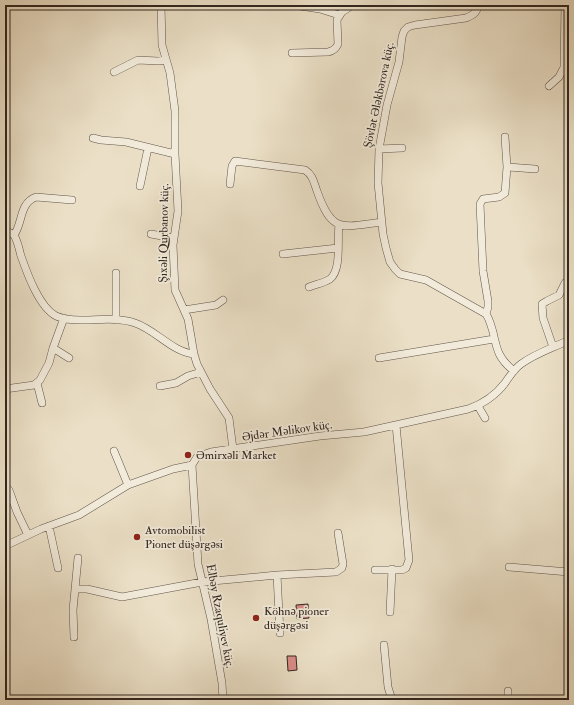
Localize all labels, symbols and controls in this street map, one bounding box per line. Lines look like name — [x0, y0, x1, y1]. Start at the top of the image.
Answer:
street label: Şövlət Ələkbərova küç. — [360, 41, 398, 149]
street label: Şıxəli Qurbanov küç. — [156, 183, 172, 283]
street label: Əjdər Məlikov küç. — [241, 417, 333, 445]
place label: Əmirxəli Market — [196, 448, 277, 463]
marker: Əmirxəli Market — [183, 450, 193, 460]
place label: Avtomobilist Pionet düşərgəsi — [144, 523, 223, 552]
marker: Avtomobilist Pionet düşərgəsi — [132, 532, 142, 542]
street label: Elbəy Rzaquliyev küç. — [203, 563, 237, 669]
place label: Köhnə pioner düşərgəsi — [264, 604, 329, 633]
marker: Köhnə pioner düşərgəsi — [251, 613, 261, 623]

